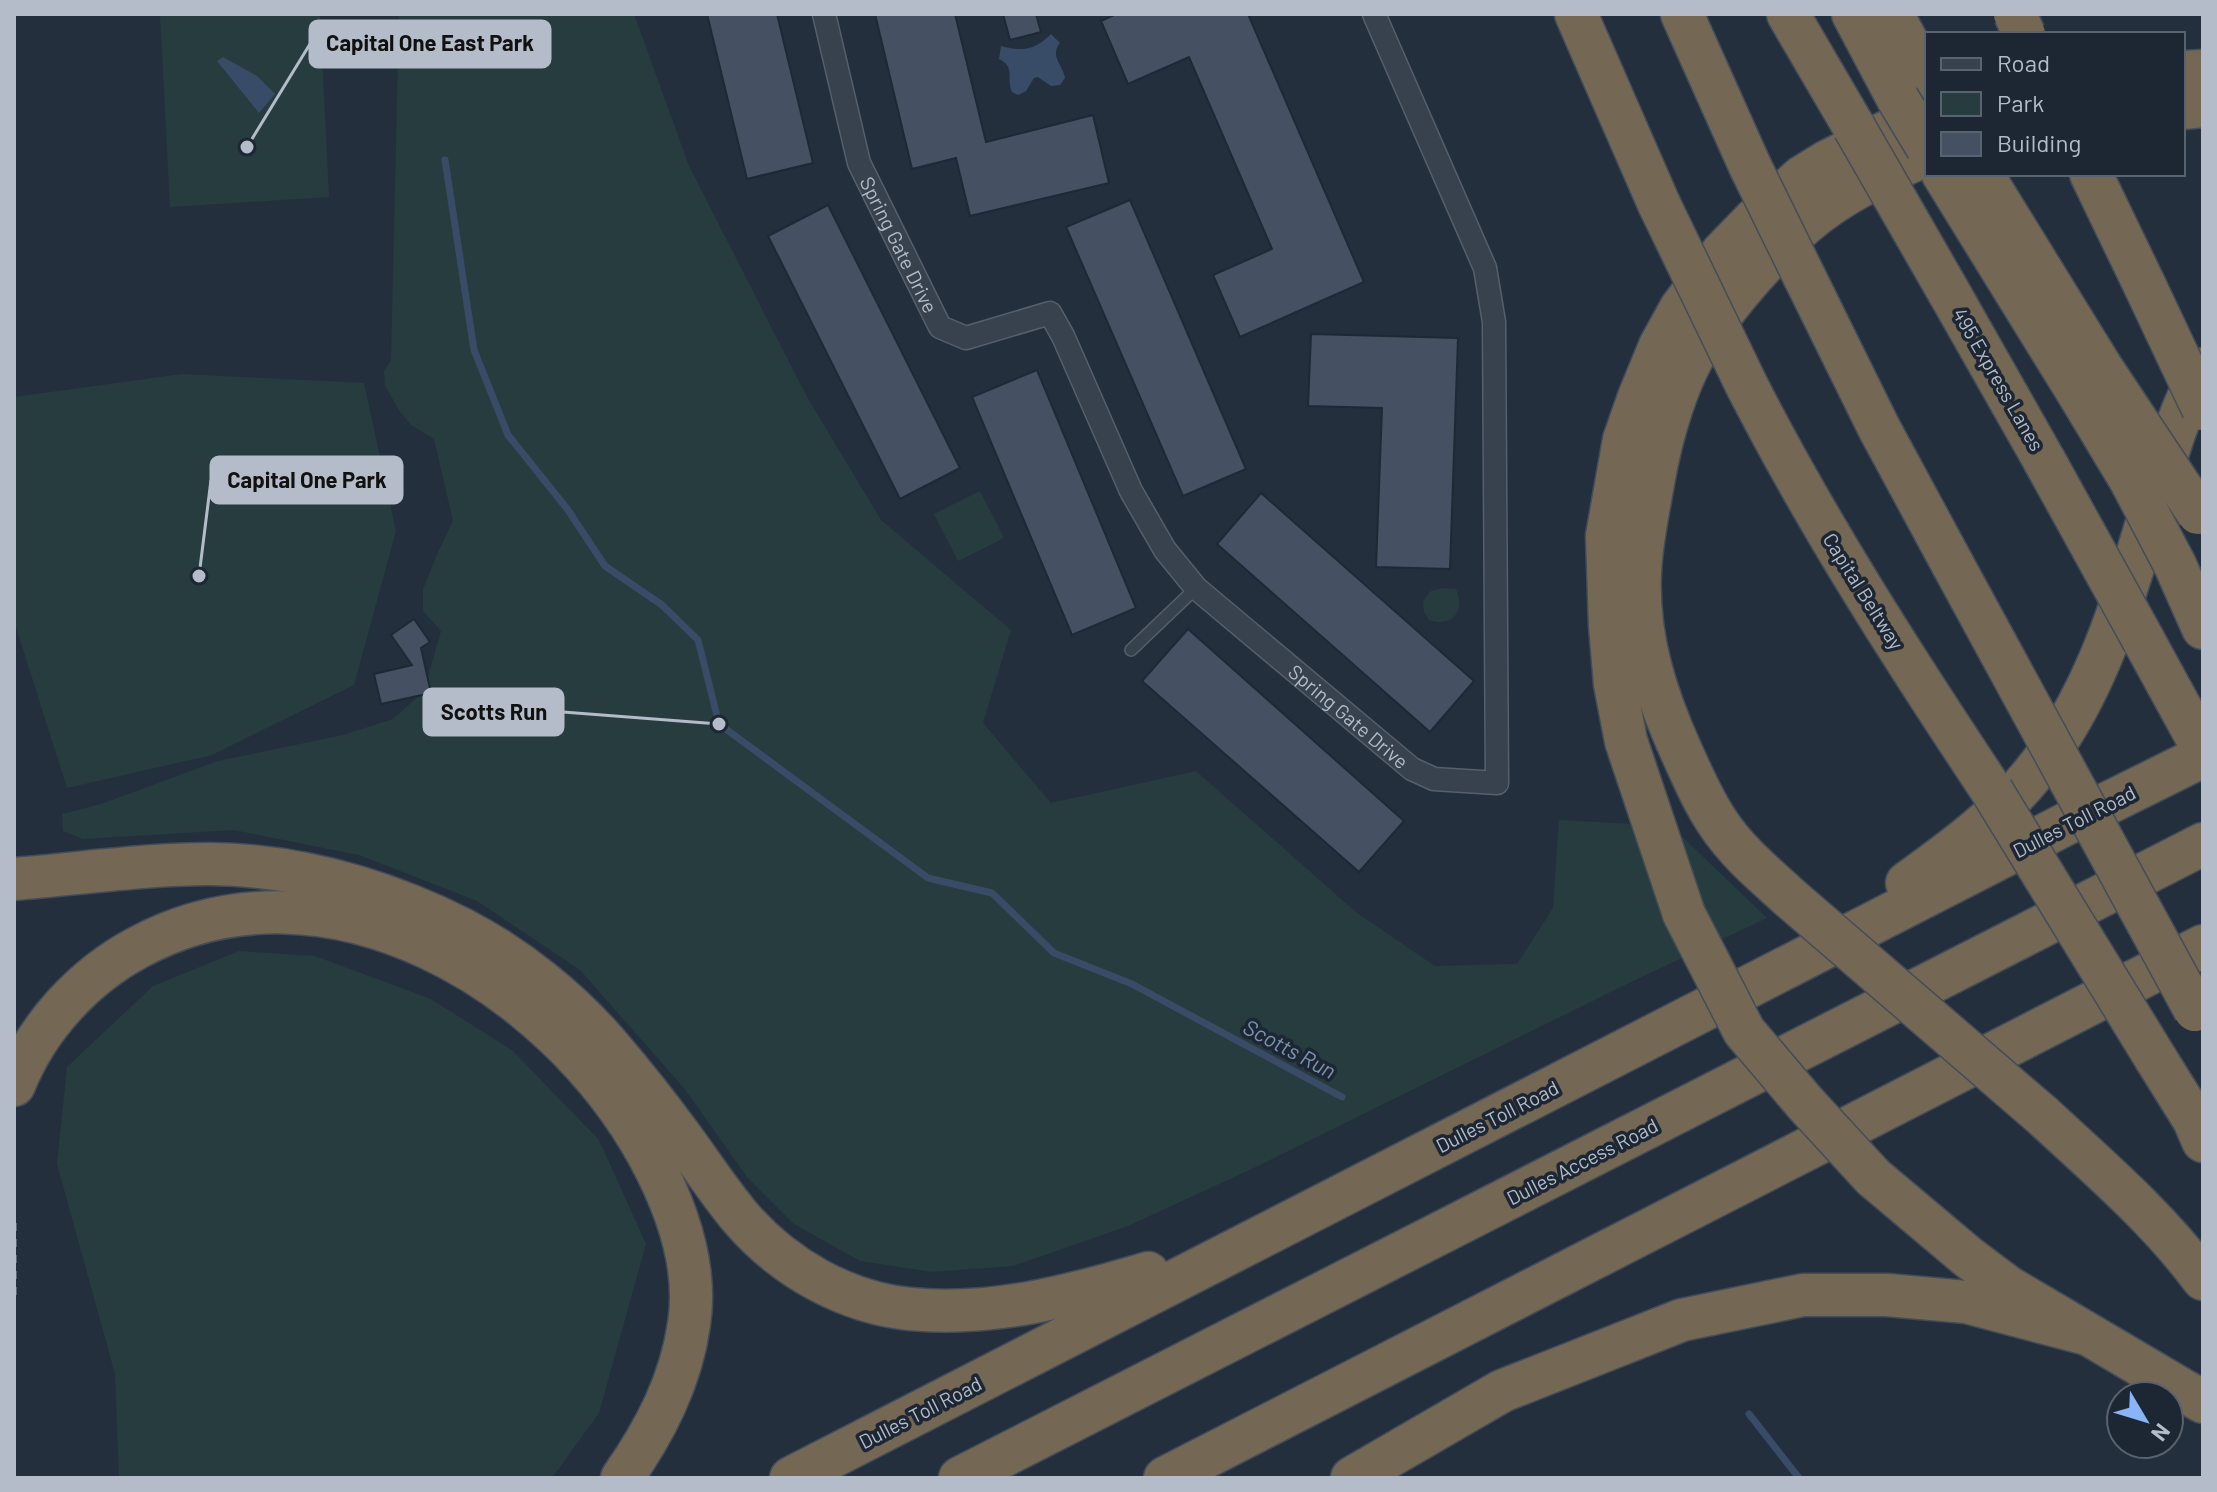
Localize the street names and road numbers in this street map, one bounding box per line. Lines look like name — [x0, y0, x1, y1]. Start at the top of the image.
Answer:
street label: Spring Gate Drive — [855, 172, 943, 317]
street label: 495 Express Lanes — [1948, 303, 2050, 455]
street label: Capital Beltway — [1819, 528, 1909, 654]
street label: Spring Gate Drive — [1284, 659, 1414, 773]
street label: Dulles Toll Road — [2009, 780, 2139, 862]
street label: Dulles Toll Road — [1432, 1075, 1562, 1157]
street label: Dulles Access Road — [1502, 1113, 1662, 1209]
street label: Dulles Toll Road — [855, 1371, 985, 1453]

